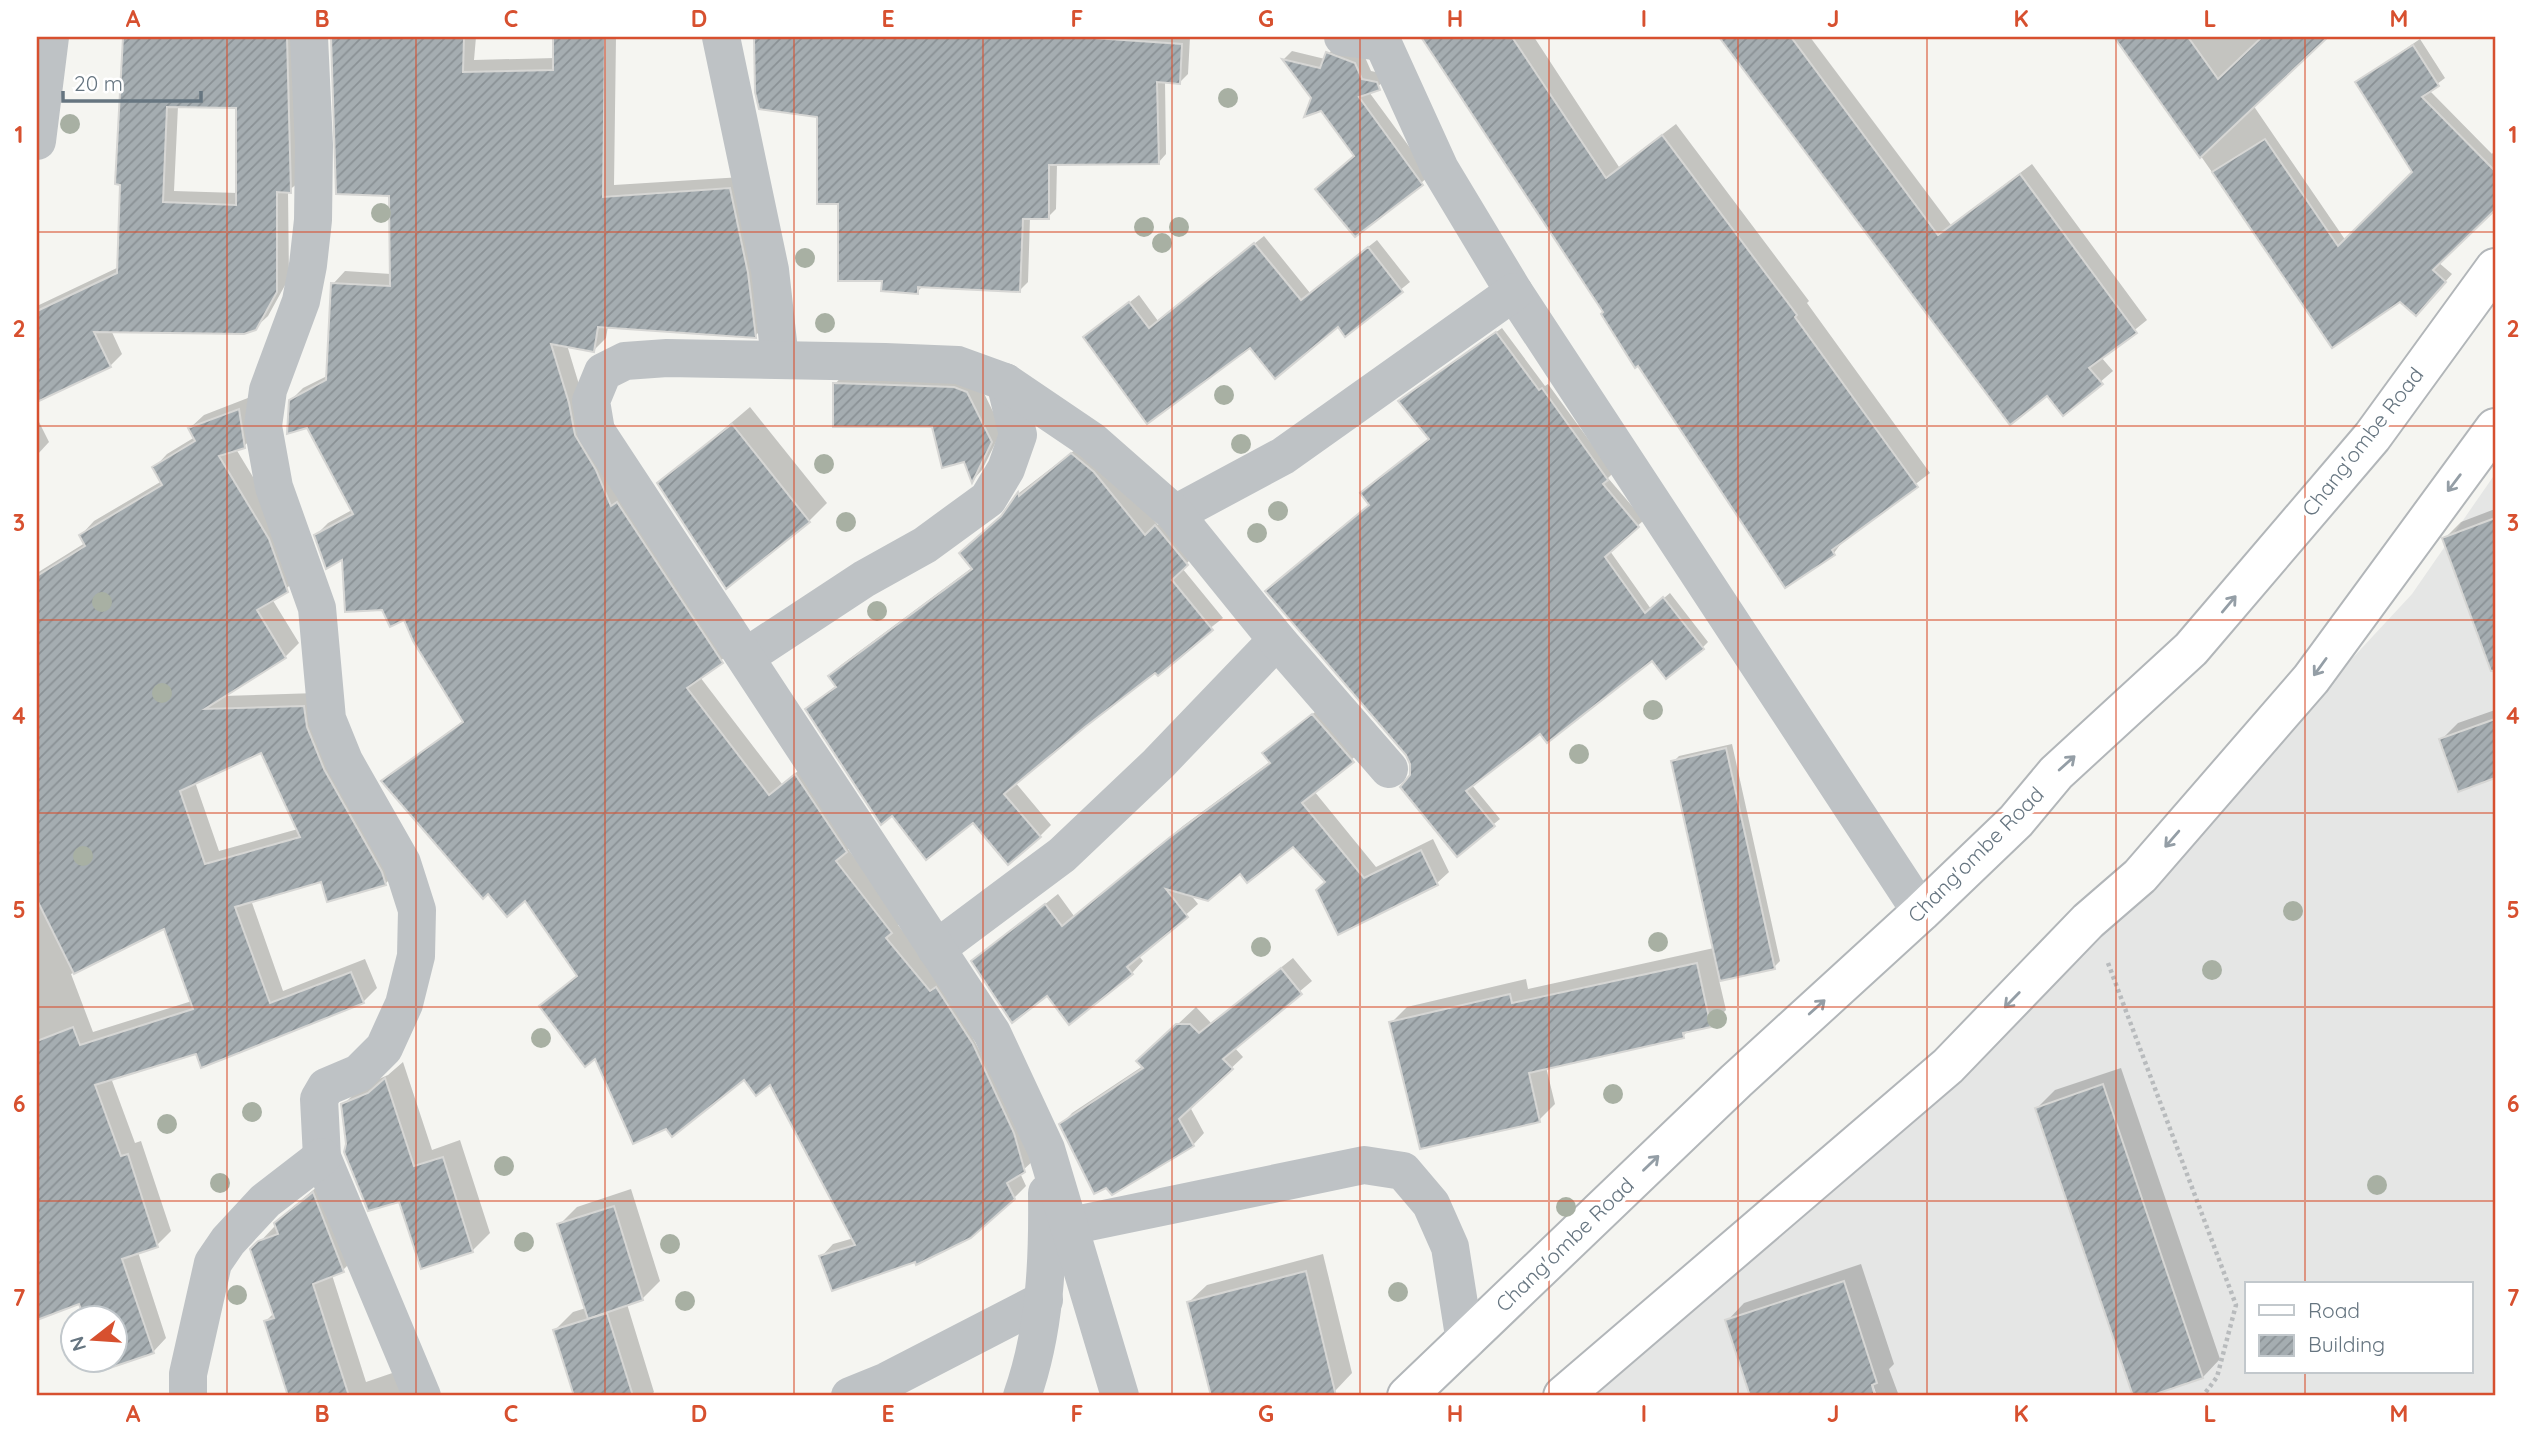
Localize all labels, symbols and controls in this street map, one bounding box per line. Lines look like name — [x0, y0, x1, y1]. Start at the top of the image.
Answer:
text: A — [126, 4, 141, 33]
text: B — [314, 4, 330, 33]
text: C — [504, 4, 518, 33]
text: D — [691, 4, 707, 33]
text: E — [881, 4, 895, 33]
text: F — [1071, 4, 1083, 33]
text: G — [1258, 4, 1274, 33]
text: H — [1447, 4, 1463, 33]
text: I — [1641, 4, 1647, 33]
text: J — [1827, 4, 1839, 33]
text: K — [2013, 4, 2029, 33]
text: L — [2204, 4, 2216, 33]
text: M — [2390, 4, 2408, 33]
scale bar — [63, 60, 201, 104]
text: 20 m — [74, 70, 123, 96]
text: 1 — [15, 120, 23, 149]
text: 1 — [2509, 120, 2517, 149]
text: 2 — [12, 314, 26, 343]
text: 2 — [2506, 314, 2520, 343]
street label: Chang'ombe Road — [2296, 362, 2428, 521]
one-way arrow — [2447, 473, 2462, 492]
text: 3 — [13, 508, 25, 537]
text: 3 — [2507, 508, 2519, 537]
one-way arrow — [2221, 596, 2237, 614]
one-way arrow — [2313, 657, 2327, 676]
text: 4 — [12, 701, 26, 730]
text: 4 — [2506, 701, 2520, 730]
one-way arrow — [2058, 755, 2076, 771]
street label: Chang'ombe Road — [1902, 781, 2049, 928]
one-way arrow — [2164, 830, 2180, 848]
text: 5 — [12, 895, 26, 924]
text: 5 — [2506, 895, 2520, 924]
one-way arrow — [2003, 992, 2020, 1009]
one-way arrow — [1808, 999, 1825, 1016]
text: 6 — [13, 1089, 25, 1118]
text: 6 — [2507, 1089, 2519, 1118]
one-way arrow — [1642, 1154, 1659, 1171]
street label: Chang'ombe Road — [1490, 1172, 1639, 1317]
legend — [2245, 1282, 2472, 1374]
text: 7 — [13, 1283, 26, 1312]
text: 7 — [2507, 1283, 2520, 1312]
text: Road — [2308, 1297, 2360, 1323]
north arrow — [60, 1304, 130, 1374]
text: Building — [2308, 1331, 2385, 1357]
text: N — [64, 1334, 91, 1354]
text: A — [126, 1399, 141, 1428]
text: B — [314, 1399, 330, 1428]
text: C — [504, 1399, 518, 1428]
text: D — [691, 1399, 707, 1428]
text: E — [881, 1399, 895, 1428]
text: F — [1071, 1399, 1083, 1428]
text: G — [1258, 1399, 1274, 1428]
text: H — [1447, 1399, 1463, 1428]
text: I — [1641, 1399, 1647, 1428]
text: J — [1827, 1399, 1839, 1428]
text: K — [2013, 1399, 2029, 1428]
text: L — [2204, 1399, 2216, 1428]
text: M — [2390, 1399, 2408, 1428]

